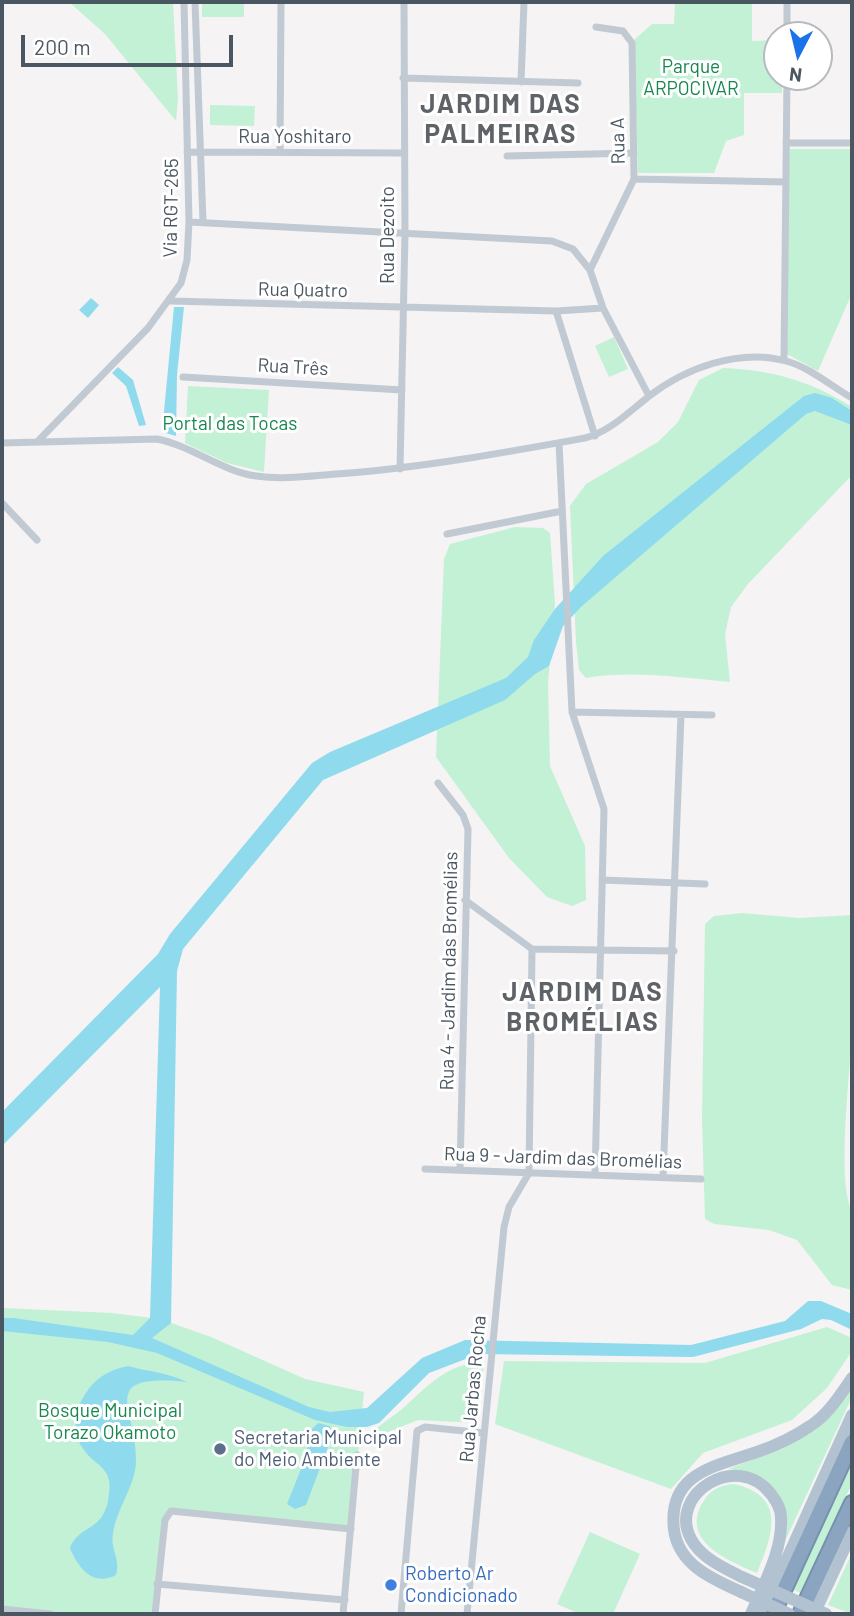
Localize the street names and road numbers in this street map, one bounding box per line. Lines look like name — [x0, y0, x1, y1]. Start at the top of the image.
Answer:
street label: Rua A — [606, 117, 630, 165]
street label: Rua Yoshitaro — [238, 126, 352, 148]
street label: Via RGT-265 — [159, 158, 183, 258]
street label: Rua Dezoito — [377, 186, 399, 284]
street label: Rua Quatro — [258, 278, 348, 302]
street label: Rua Três — [257, 354, 329, 380]
street label: Rua 4 - Jardim das Bromélias — [436, 851, 462, 1091]
street label: Rua 9 - Jardim das Bromélias — [443, 1142, 683, 1174]
street label: Rua Jarbas Rocha — [455, 1314, 491, 1464]

